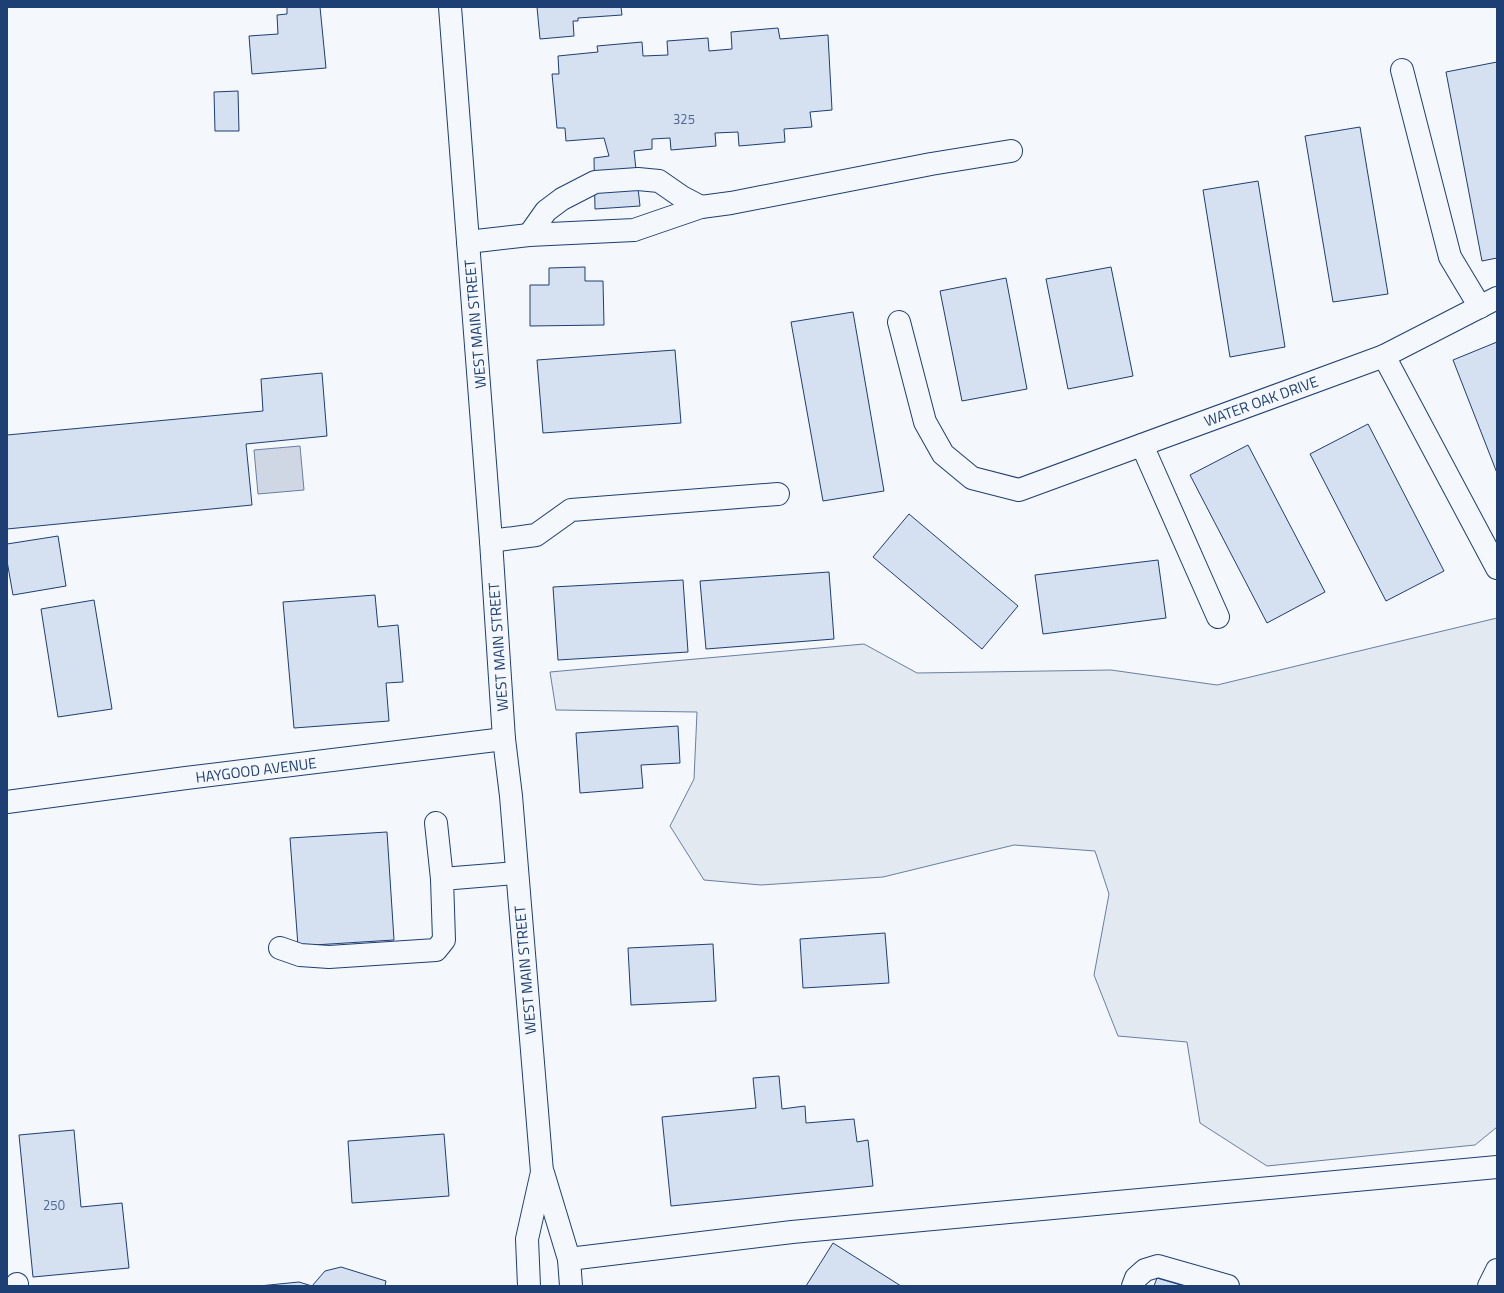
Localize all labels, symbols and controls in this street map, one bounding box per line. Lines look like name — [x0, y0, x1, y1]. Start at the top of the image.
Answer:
house number: 325 — [673, 109, 695, 129]
street label: WEST MAIN STREET — [458, 259, 492, 389]
street label: WATER OAK DRIVE — [1201, 370, 1321, 432]
street label: WEST MAIN STREET — [482, 582, 514, 712]
street label: HAYGOOD AVENUE — [194, 751, 318, 789]
street label: WEST MAIN STREET — [508, 905, 542, 1035]
house number: 250 — [43, 1195, 65, 1215]

